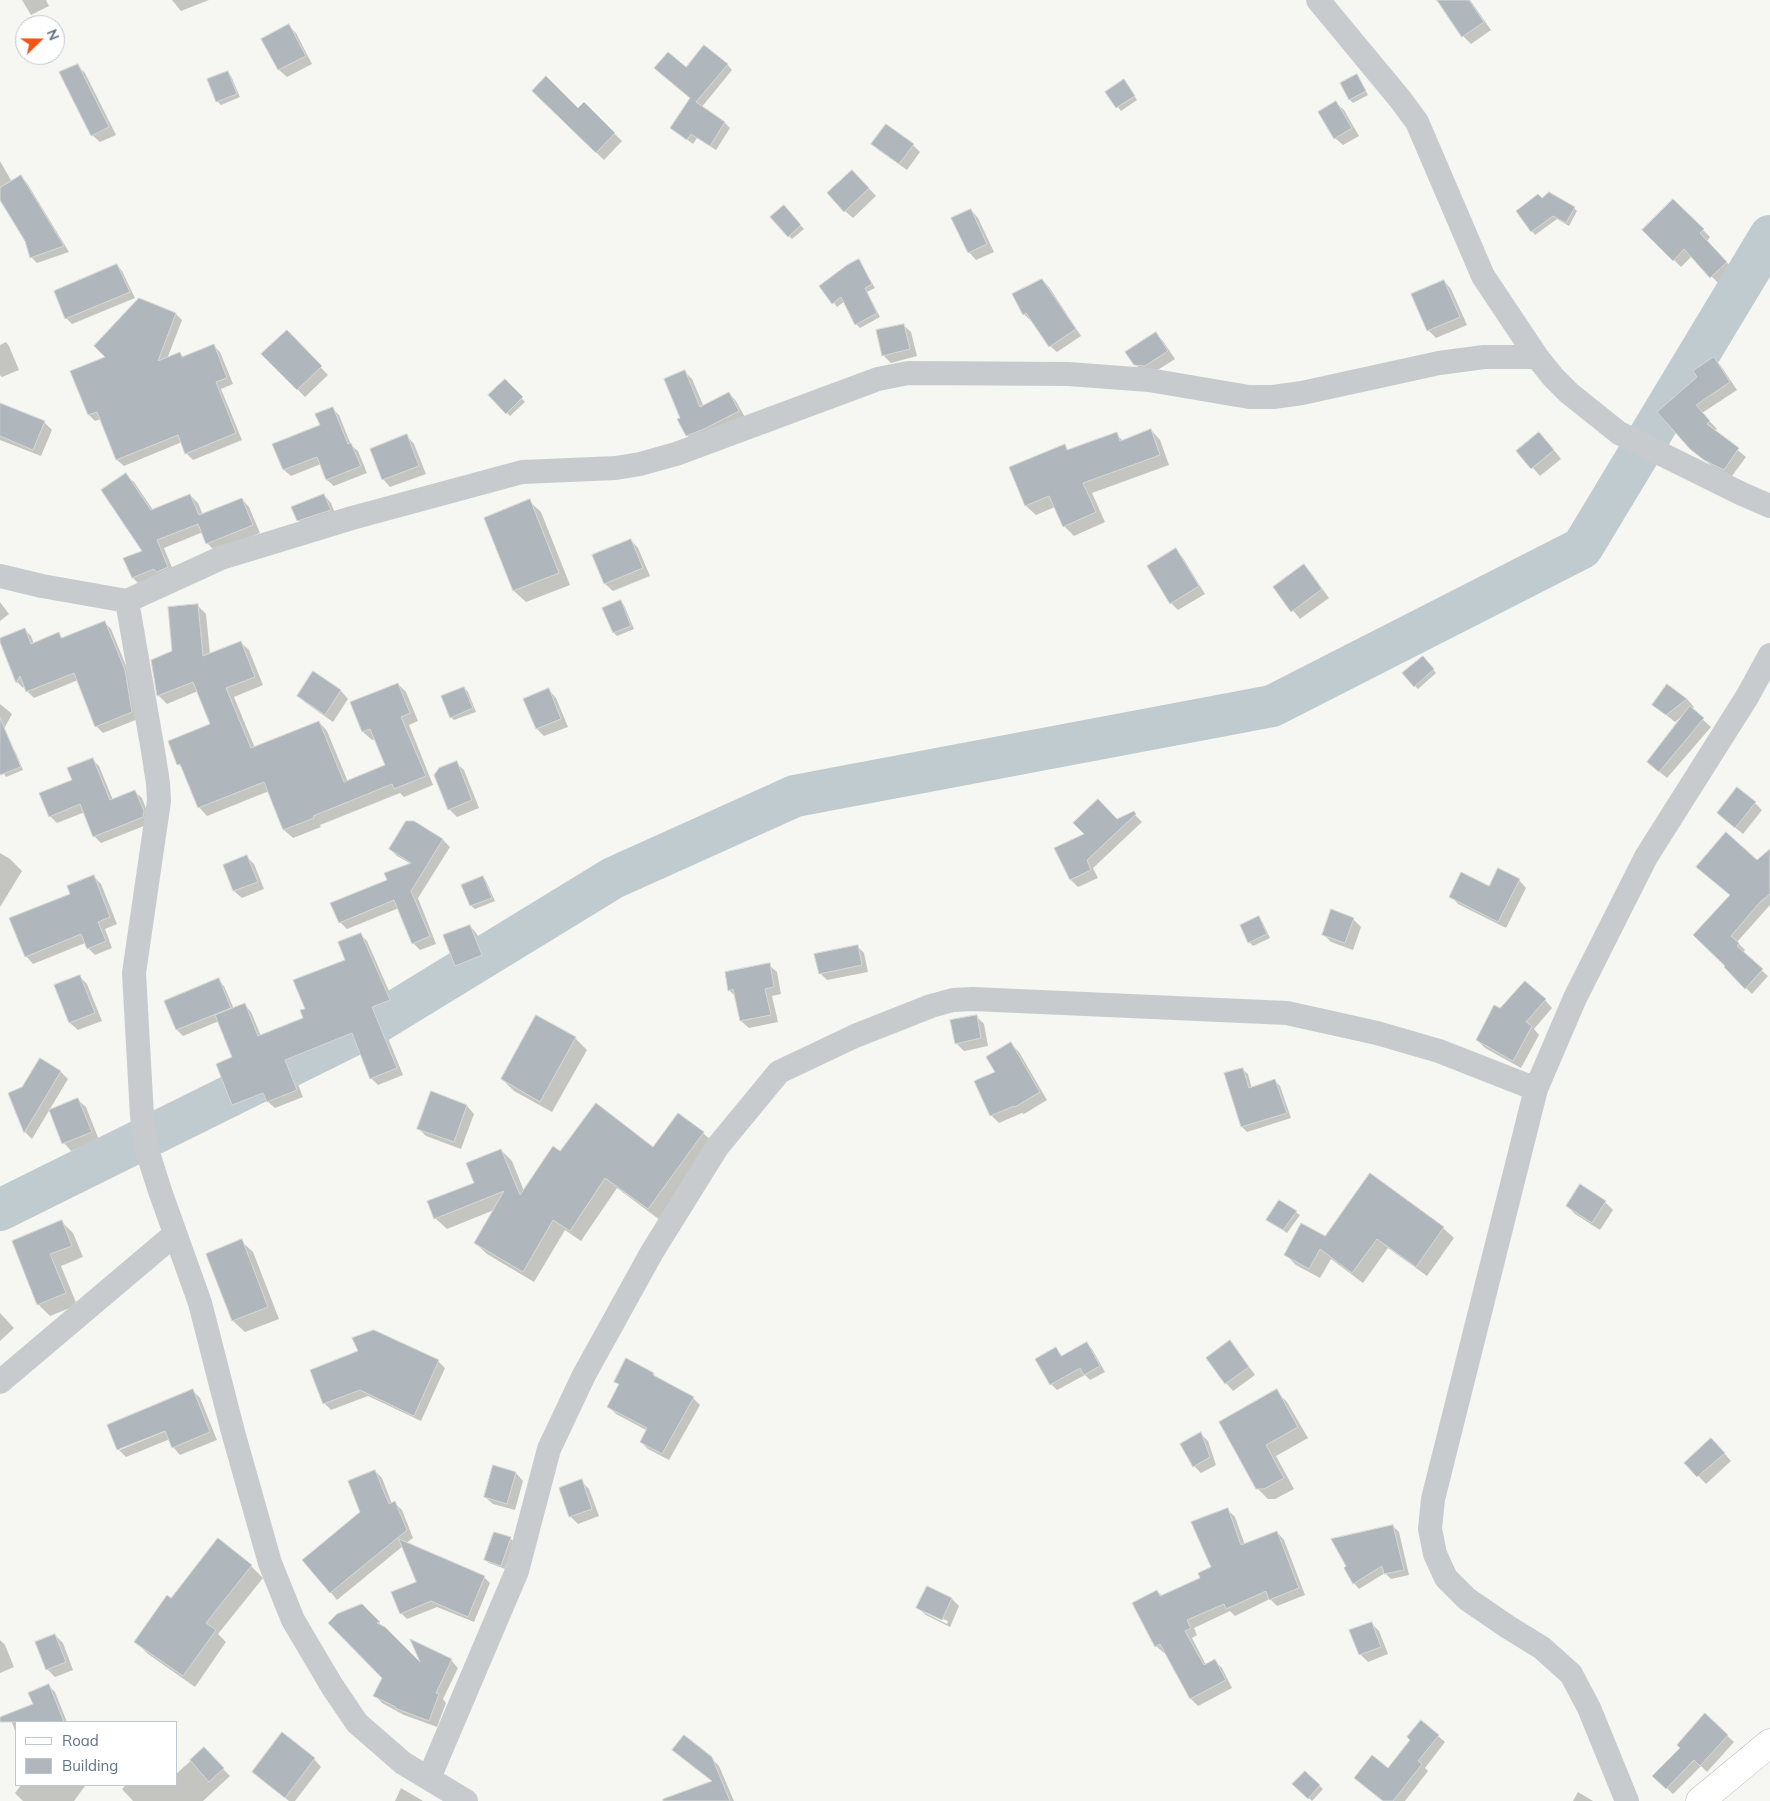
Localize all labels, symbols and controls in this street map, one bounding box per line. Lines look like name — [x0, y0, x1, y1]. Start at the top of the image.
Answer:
north arrow — [15, 15, 65, 65]
text: N — [43, 26, 63, 43]
legend — [15, 1721, 178, 1786]
text: Road — [62, 1731, 99, 1750]
text: Building — [62, 1756, 118, 1775]

